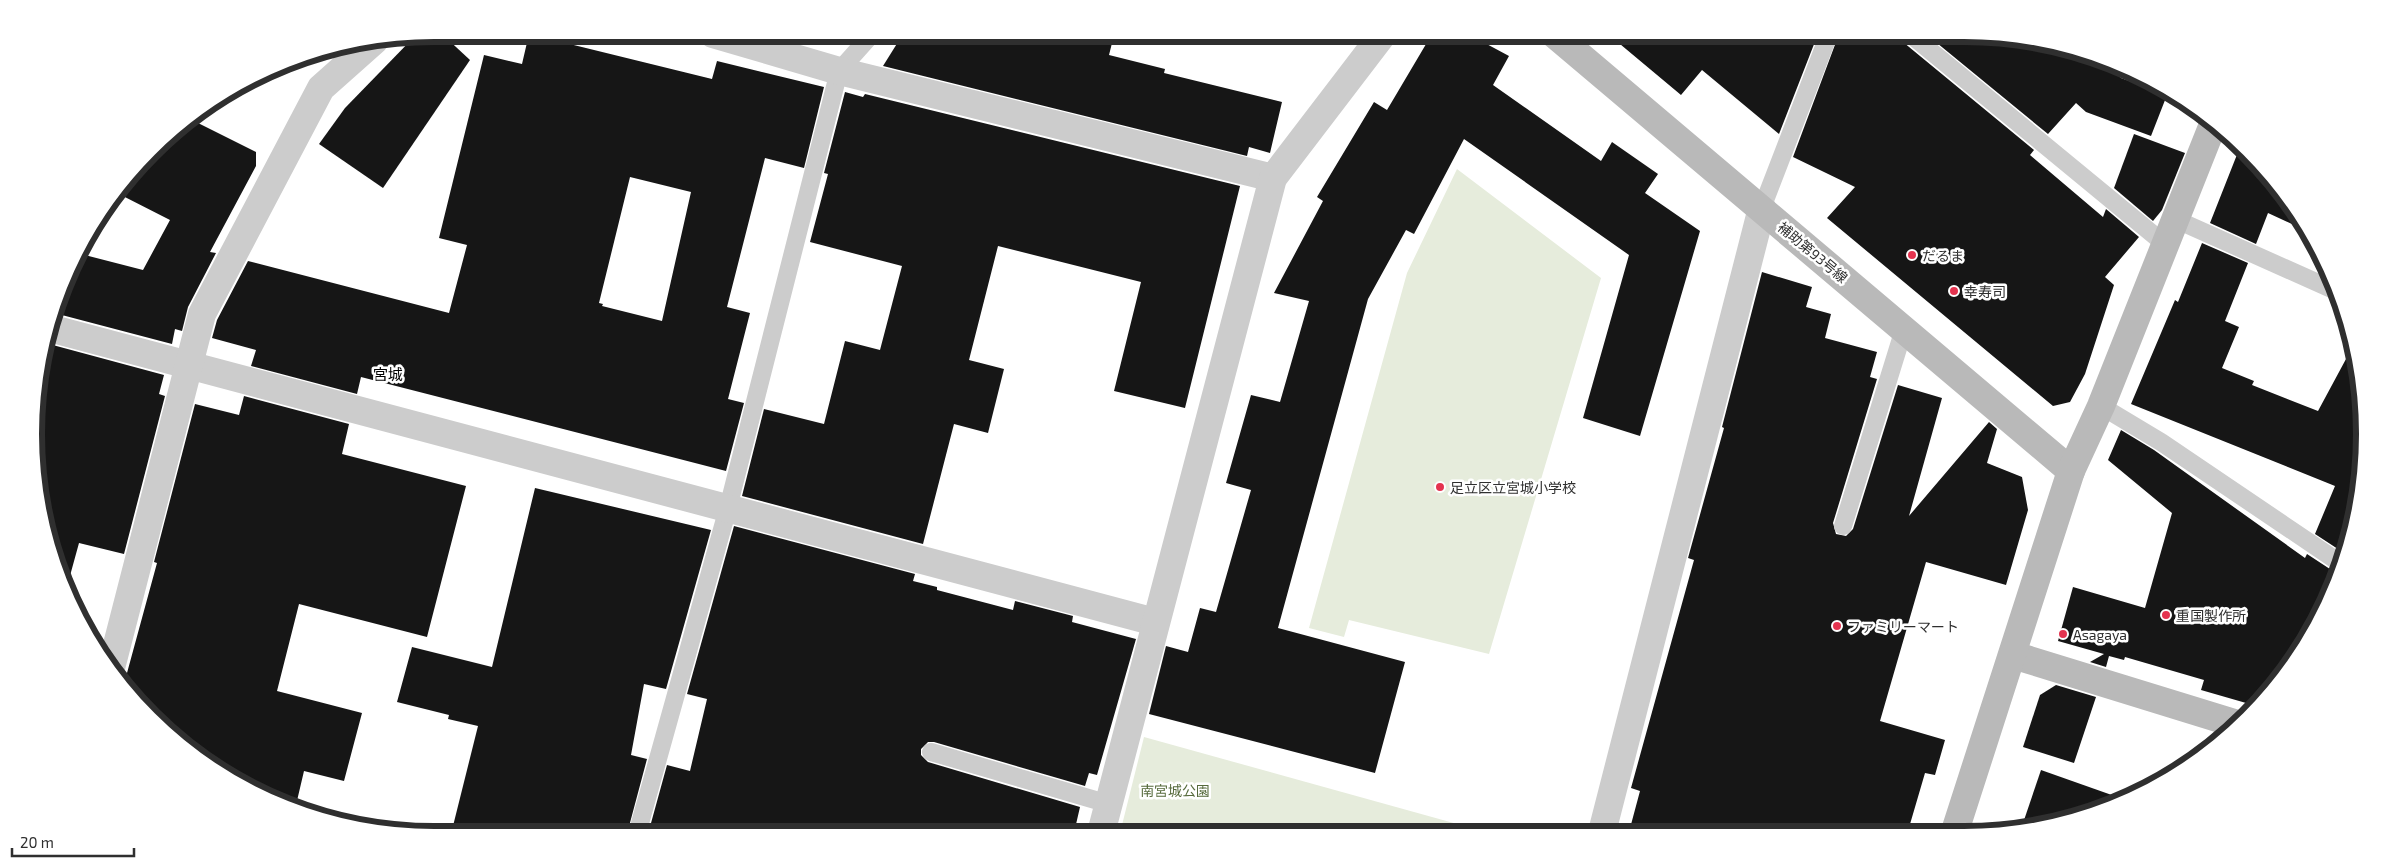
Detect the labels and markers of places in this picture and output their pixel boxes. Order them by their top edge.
place label: だるま [1922,247,1964,264]
marker: だるま [1906,249,1918,261]
place label: 幸寿司 [1964,283,2006,300]
marker: 幸寿司 [1948,285,1960,297]
place label: 足立区立宮城小学校 [1450,479,1576,496]
marker: 足立区立宮城小学校 [1434,481,1446,493]
place label: 重国製作所 [2176,607,2246,624]
marker: 重国製作所 [2160,609,2172,621]
place label: ファミリーマート [1847,618,1959,635]
marker: ファミリーマート [1831,620,1843,632]
place label: Asagaya [2073,626,2127,643]
marker: Asagaya [2057,628,2069,640]

